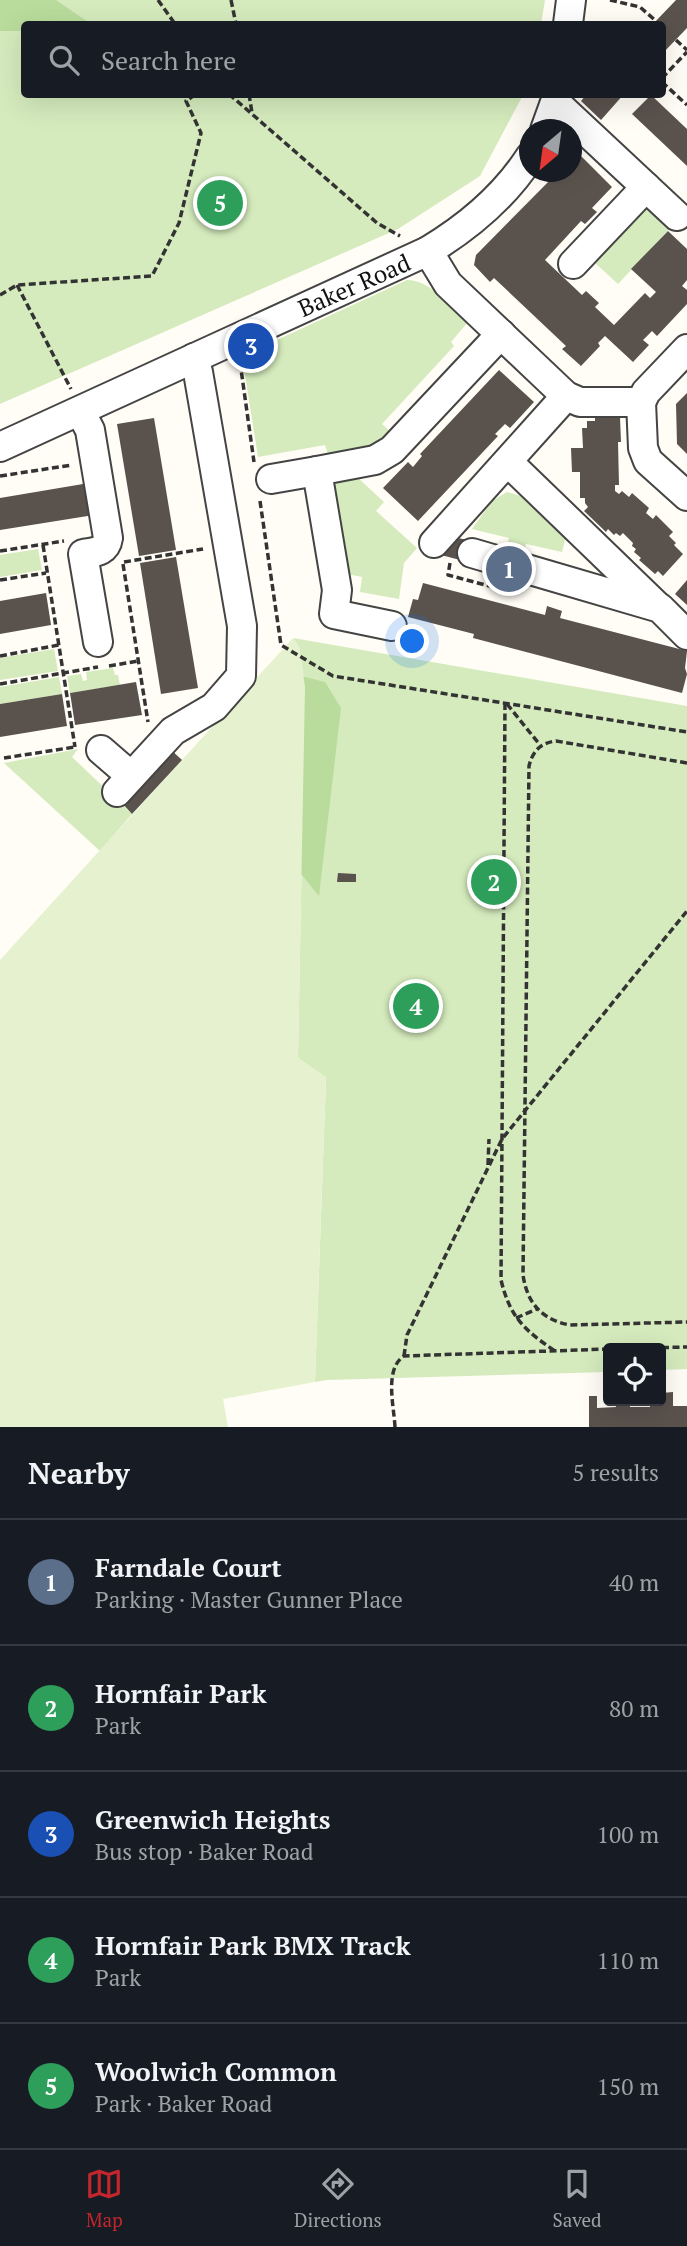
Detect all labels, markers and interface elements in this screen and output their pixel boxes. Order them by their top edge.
search box [21,21,666,98]
icon: search [45,41,83,79]
text: Search here [101,43,236,77]
north arrow [519,119,582,182]
pin: 5 [197,177,243,229]
street label: Baker Road [293,246,415,324]
pin: 3 [228,320,274,372]
pin: 1 [486,543,532,595]
your location [395,624,429,658]
pin: 2 [471,856,517,908]
pin: 4 [393,980,439,1032]
map controls [603,1343,666,1406]
button: locate [603,1343,666,1406]
text: Nearby [28,1453,130,1493]
text: 5 results [572,1457,659,1488]
text: Farndale Court [95,1550,282,1584]
text: 1 [45,1567,58,1598]
text: 40 m [609,1567,659,1598]
text: Parking · Master Gunner Place [95,1584,403,1615]
text: Hornfair Park [95,1676,267,1710]
text: 2 [45,1693,58,1724]
text: 80 m [609,1693,659,1724]
text: Park [95,1710,141,1741]
text: Greenwich Heights [95,1802,331,1836]
text: 3 [45,1819,58,1850]
text: 100 m [597,1819,659,1850]
text: Bus stop · Baker Road [95,1836,313,1867]
text: Hornfair Park BMX Track [95,1928,411,1962]
text: 4 [45,1945,58,1976]
text: 110 m [597,1945,659,1976]
text: Park [95,1962,141,1993]
text: Woolwich Common [95,2054,337,2088]
text: 5 [45,2071,58,2102]
text: 150 m [597,2071,659,2102]
text: Park · Baker Road [95,2088,272,2119]
tab: Map [85,2165,123,2232]
tab: Directions [294,2165,382,2232]
tab: Saved [552,2165,602,2232]

